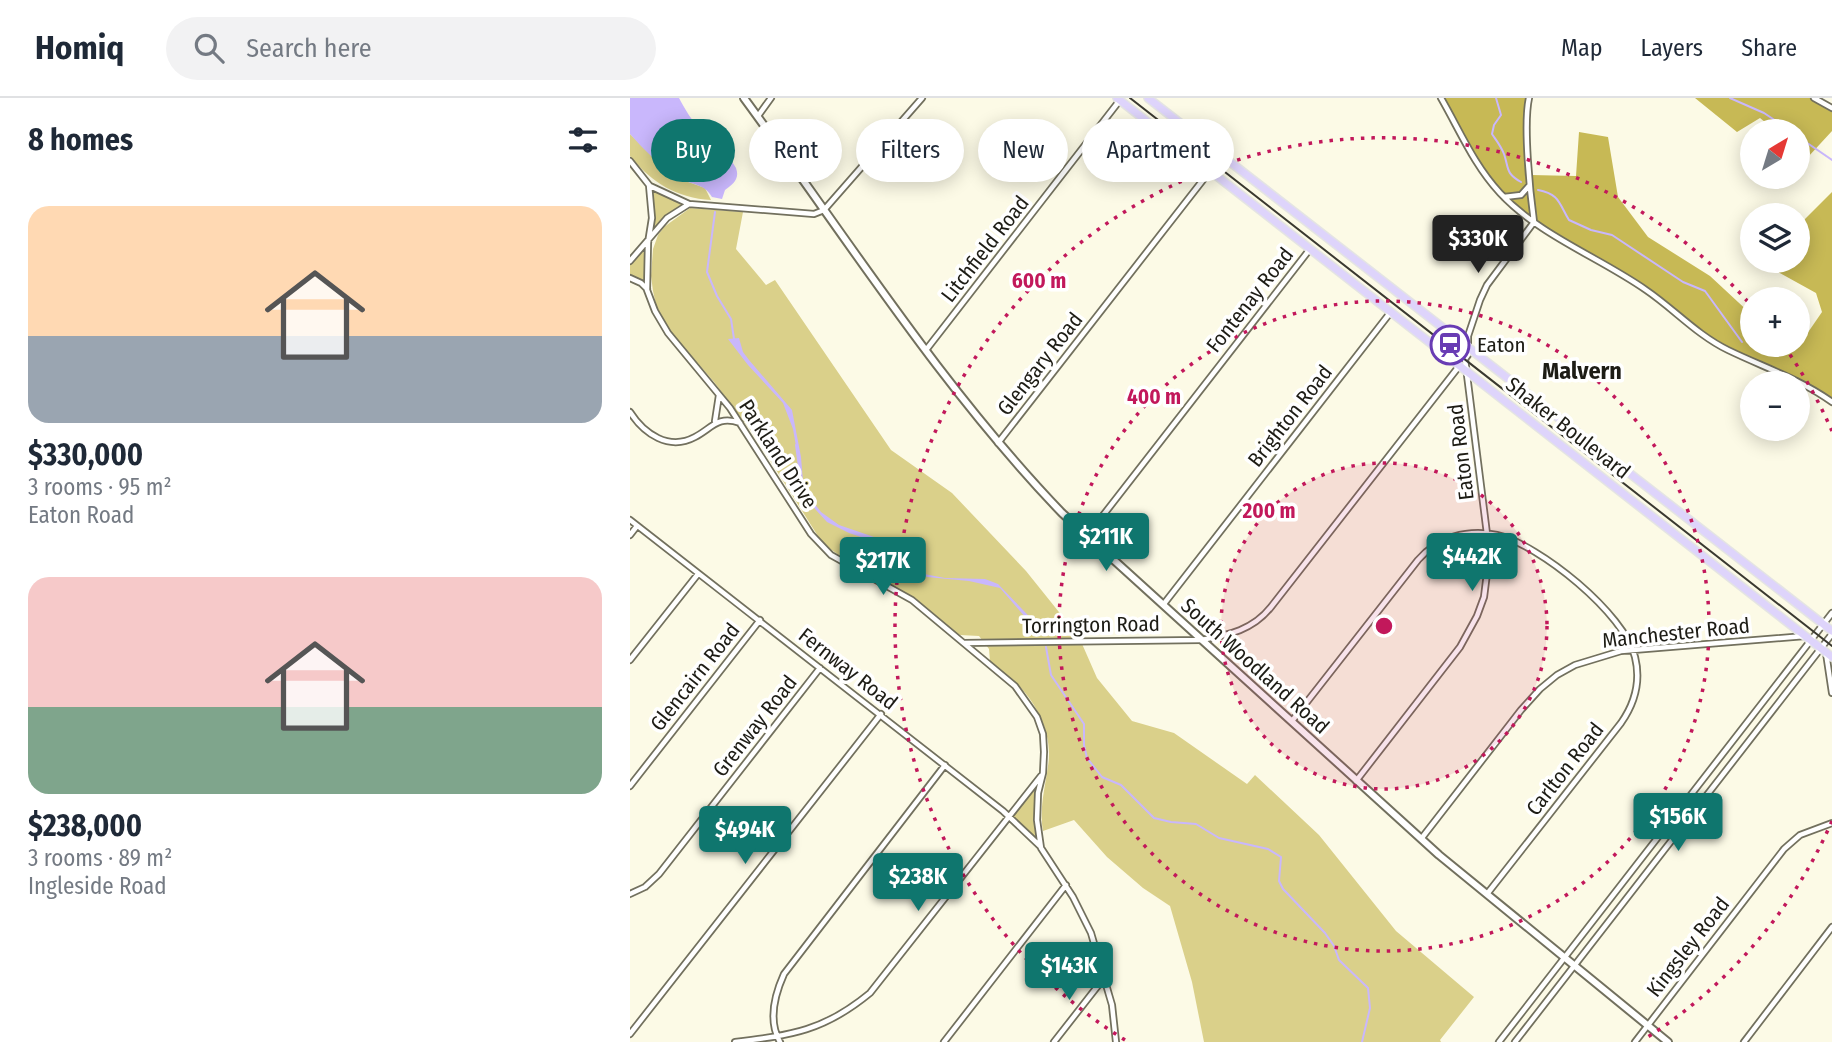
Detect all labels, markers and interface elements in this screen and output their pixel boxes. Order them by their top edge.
search box [166,17,656,80]
text: Homiq [35,28,124,68]
icon: search [190,29,228,67]
text: Search here [246,33,371,64]
text: Map [1561,34,1603,62]
text: Layers [1641,34,1703,62]
text: Share [1741,34,1797,62]
chip: Buy [651,119,735,182]
chip: Rent [749,119,842,182]
chip: Filters [856,119,964,182]
chip: New [978,119,1068,182]
chip: Apartment [1082,119,1234,182]
north arrow [1740,119,1810,189]
map controls [1740,119,1810,441]
icon: filters [564,121,602,159]
text: 8 homes [28,122,133,158]
street label: Litchfield Road [935,191,1035,307]
button: layers [1740,203,1810,273]
pin: $330K [1429,216,1527,275]
text: $330K [1448,224,1508,252]
street label: Fontenay Road [1201,242,1299,358]
icon: home [252,252,378,378]
text: 600 m [1012,268,1066,294]
button: + [1740,287,1810,357]
street label: Glengary Road [992,307,1088,421]
station icon: Eaton [1429,324,1471,366]
place label: Eaton [1477,332,1526,358]
district label: Malvern [1542,357,1622,385]
street label: Brighton Road [1242,360,1338,472]
street label: Shaker Boulevard [1501,371,1635,485]
button: − [1740,371,1810,441]
text: 400 m [1127,384,1181,410]
street label: Parkland Drive [733,395,823,513]
street label: Eaton Road [1442,402,1480,502]
text: $330,000 [28,437,143,473]
text: 3 rooms · 95 m² [28,473,172,501]
text: 200 m [1241,498,1296,524]
text: Eaton Road [28,501,134,529]
pin: $211K [1057,514,1155,573]
text: $211K [1079,522,1133,550]
pin: $442K [1423,533,1521,593]
pin: $217K [834,538,932,597]
text: $442K [1443,542,1501,570]
text: $217K [856,546,910,574]
street label: South Woodland Road [1175,593,1335,739]
street label: Torrington Road [1022,611,1160,639]
street label: Manchester Road [1601,612,1751,654]
centre of rings [1372,614,1396,638]
street label: Glencairn Road [645,618,745,736]
street label: Fernway Road [793,622,903,716]
icon: home [252,623,378,749]
street label: Grenway Road [707,670,803,782]
street label: Carlton Road [1521,717,1609,821]
pin: $156K [1629,794,1727,853]
text: $156K [1649,802,1707,830]
pin: $494K [696,806,794,866]
text: $238,000 [28,808,142,844]
text: $494K [715,815,775,843]
text: 3 rooms · 89 m² [28,844,172,872]
pin: $238K [869,854,967,913]
text: $238K [889,862,947,890]
text: Ingleside Road [28,872,167,900]
street label: Kingsley Road [1641,892,1735,1002]
pin: $143K [1020,942,1118,1002]
text: $143K [1041,951,1097,979]

